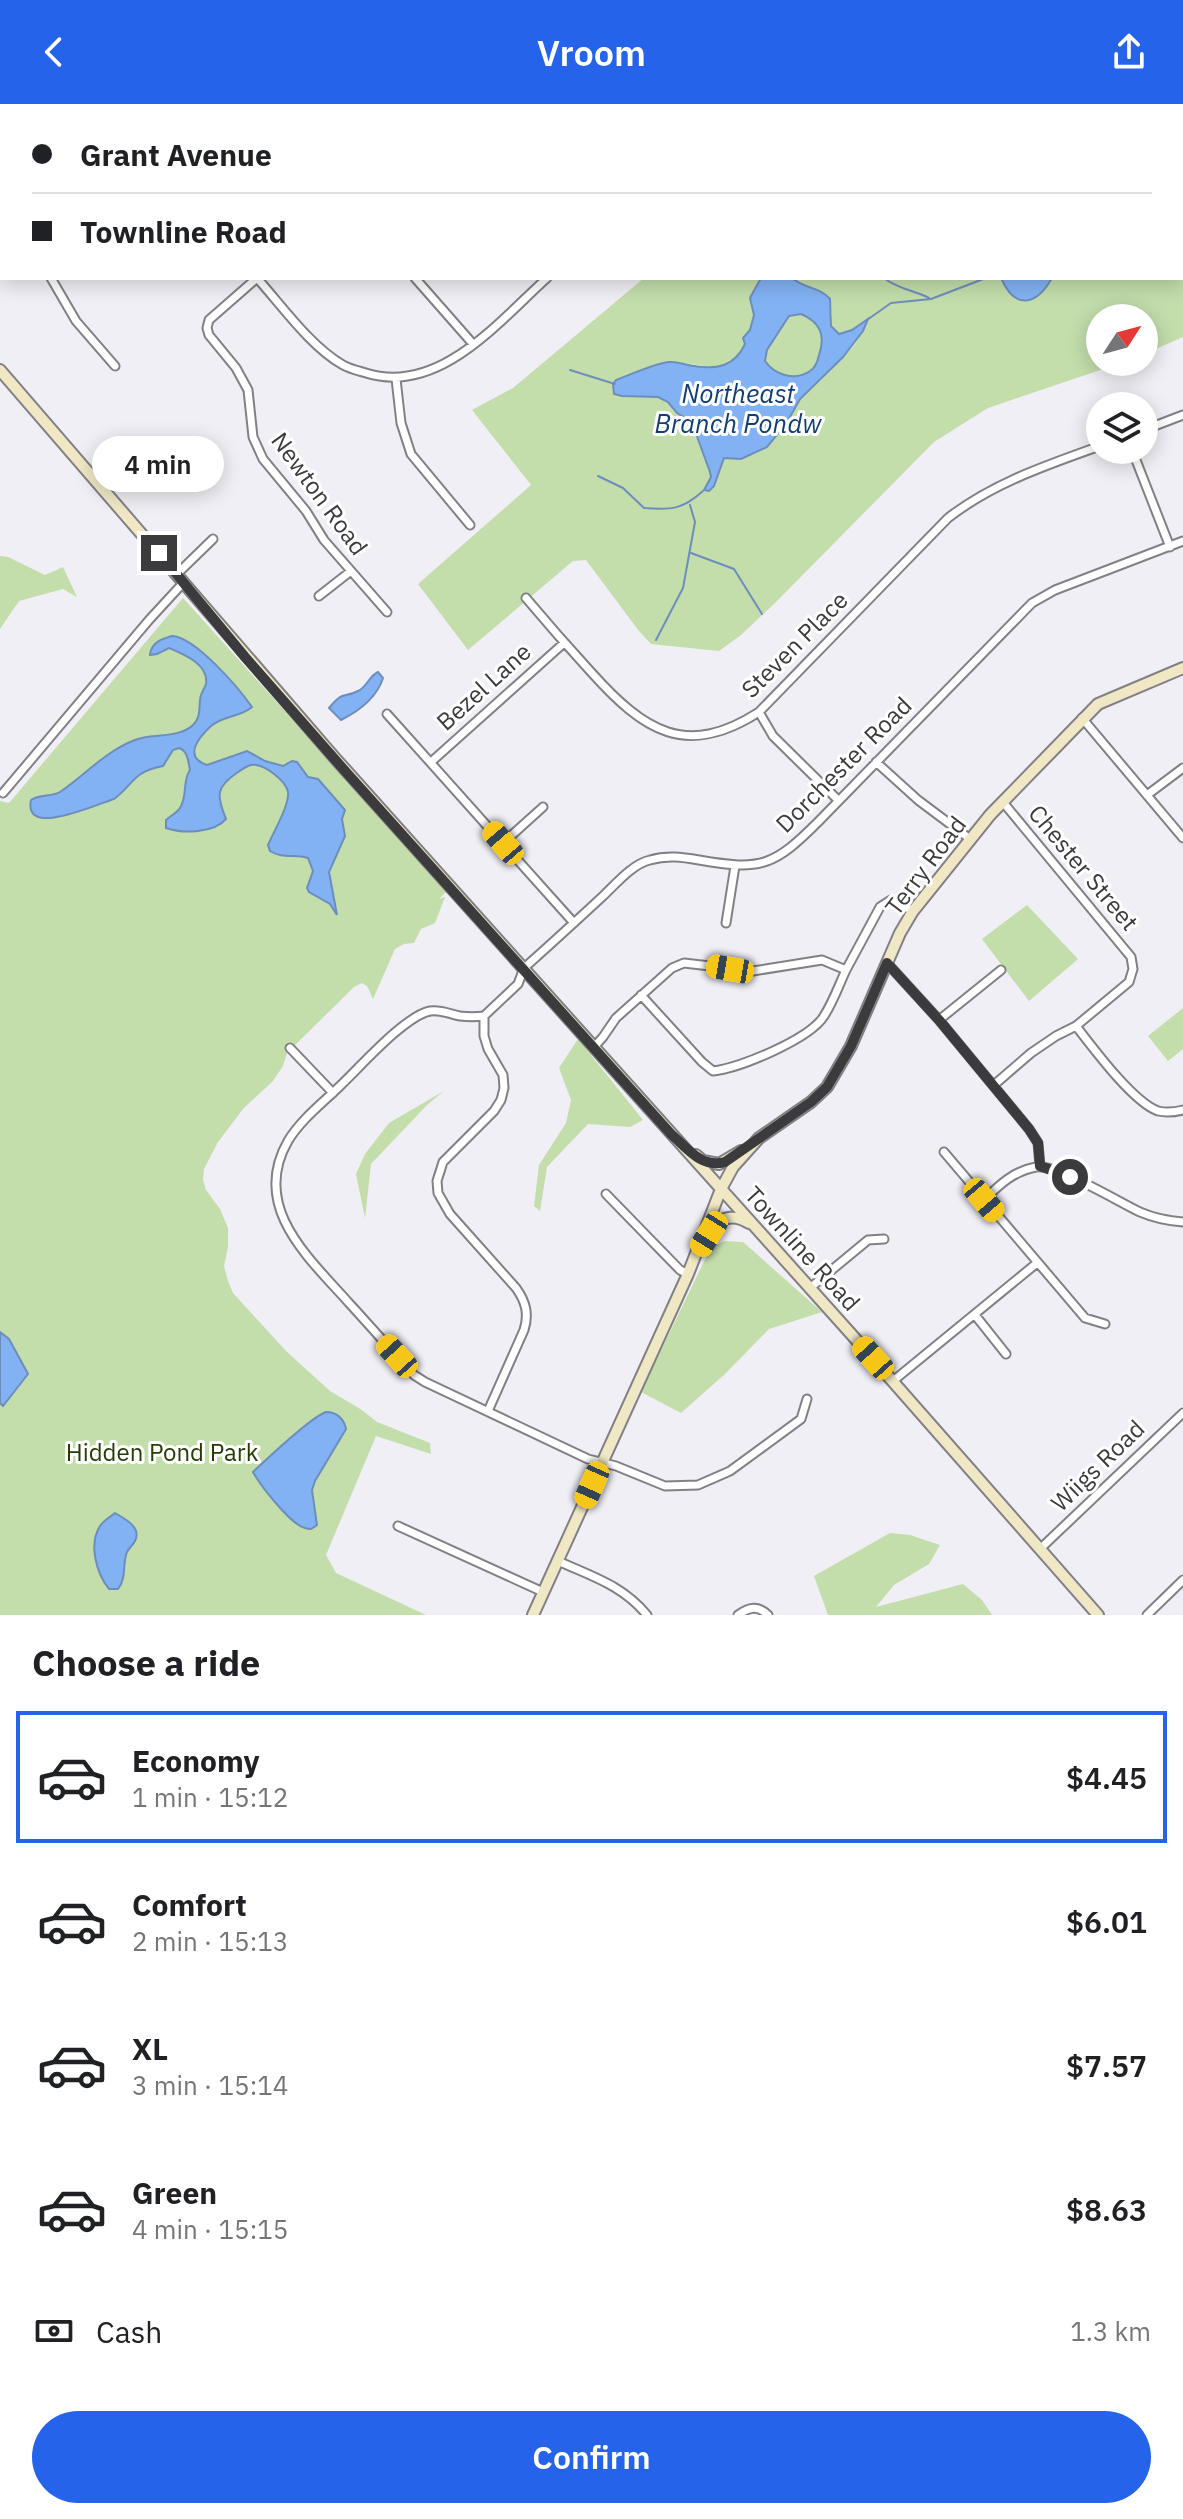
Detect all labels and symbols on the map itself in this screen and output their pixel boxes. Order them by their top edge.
north arrow [1086,304,1158,376]
water label: Northeast Branch Pondw [654,376,822,440]
street label: Newton Road [264,425,375,561]
callout: 4 min [93,437,225,493]
route end [141,535,177,571]
street label: Steven Place [734,584,855,705]
street label: Bezel Lane [429,635,537,737]
street label: Dorchester Road [768,689,918,839]
street label: Chester Street [1022,798,1146,937]
street label: Terry Road [878,809,973,921]
car [478,817,528,869]
car [704,953,756,985]
route start [1052,1159,1088,1195]
car [959,1174,1009,1226]
street label: Townline Road [738,1179,867,1318]
car [686,1207,732,1261]
car [372,1330,422,1382]
car [848,1332,898,1384]
street label: Wiigs Road [1044,1413,1151,1518]
park label: Hidden Pond Park [66,1436,259,1468]
car [571,1458,613,1512]

